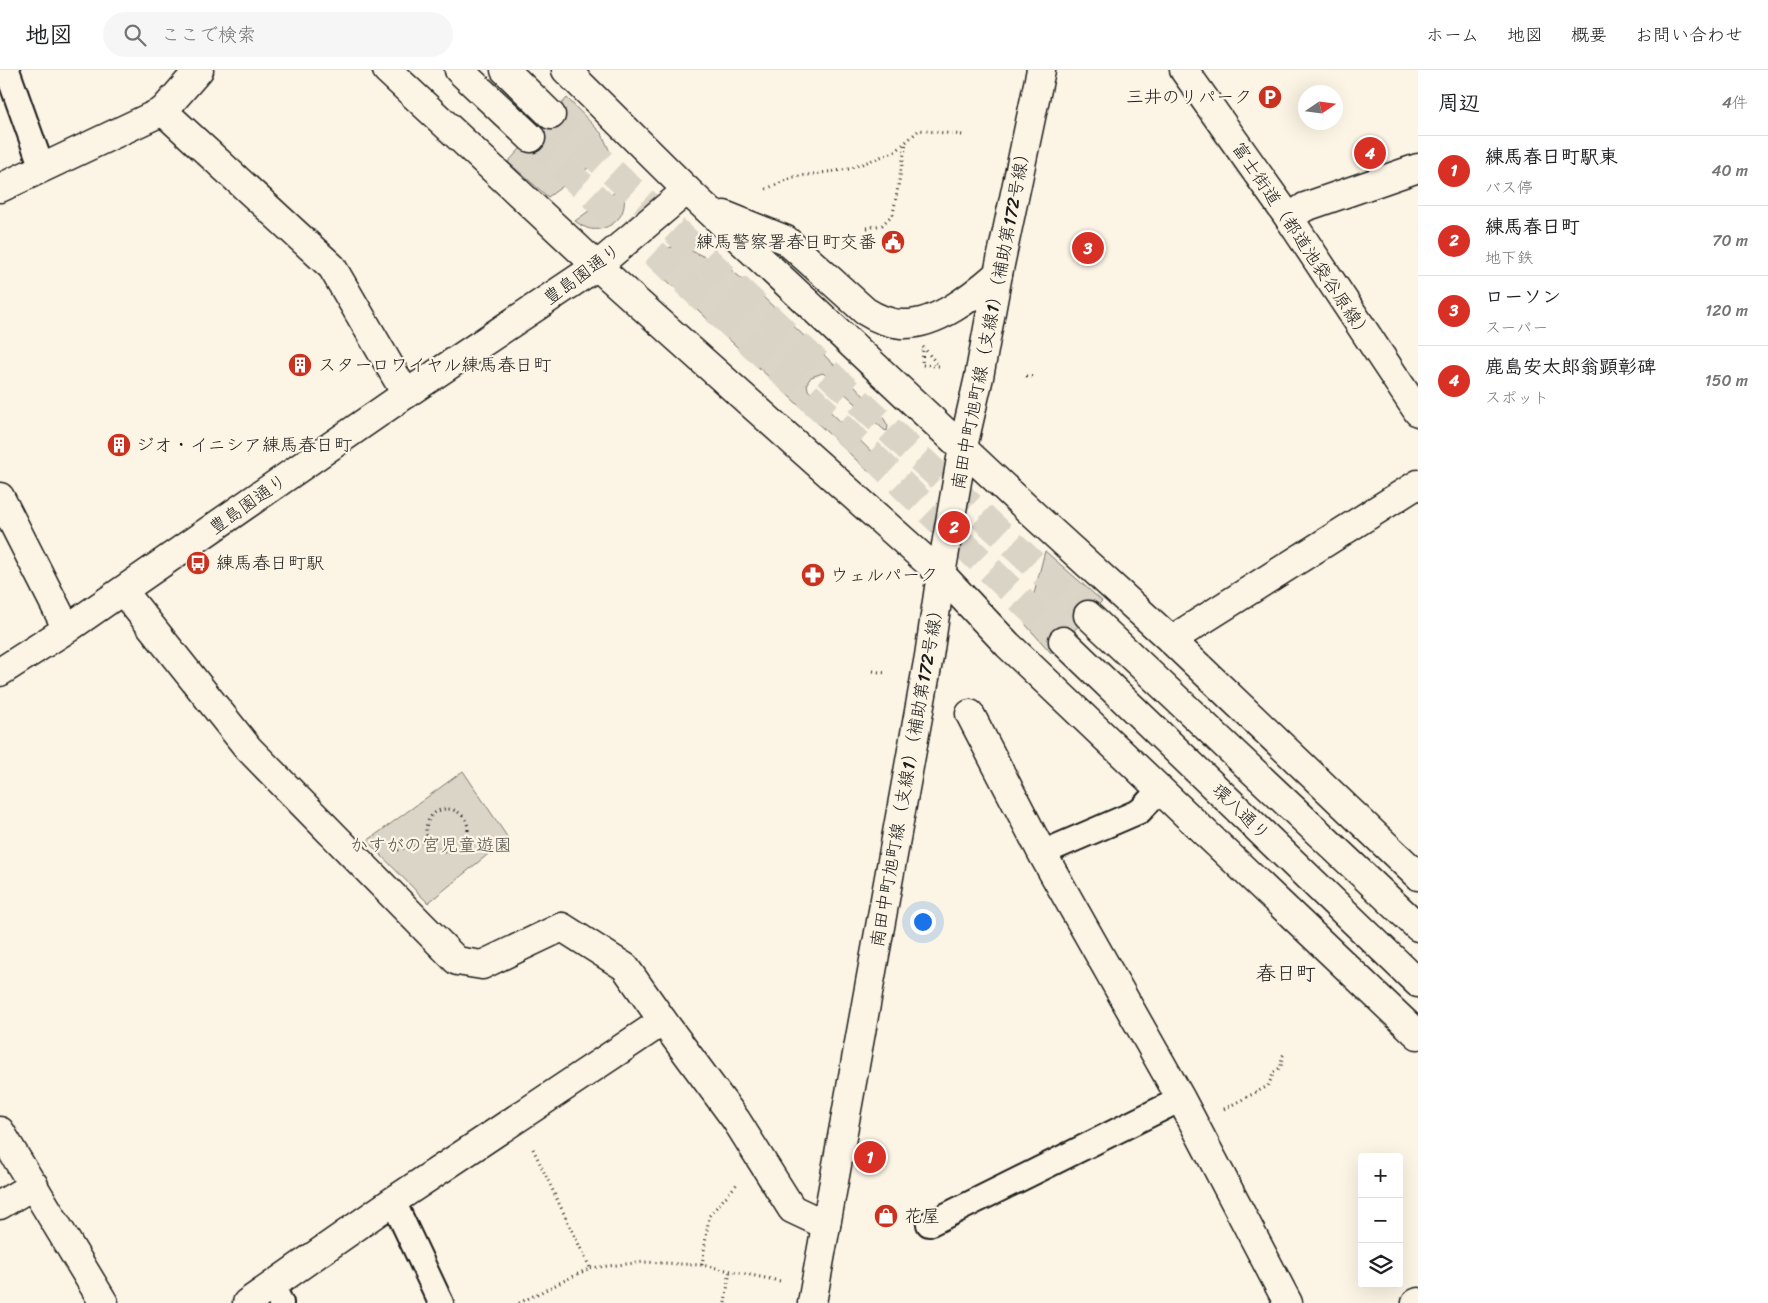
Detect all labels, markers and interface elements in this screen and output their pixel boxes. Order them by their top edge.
search box [103,12,453,57]
text: 地図 [25,14,73,56]
text: ここで検索 [161,18,256,51]
text: ホーム [1426,19,1479,51]
text: 地図 [1507,19,1543,51]
text: 概要 [1571,19,1607,51]
text: お問い合わせ [1635,19,1743,51]
icon: search [121,21,149,49]
place label: 三井のリパーク [1126,81,1252,113]
parking icon: 三井のリパーク [1257,84,1283,110]
text: 周辺 [1438,84,1480,122]
north arrow [1298,85,1343,130]
text: 4件 [1722,88,1748,117]
pin: 4 [1354,134,1386,172]
street label: 富士街道（都道池袋谷原線） [1223,135,1381,347]
text: 練馬春日町駅東 [1485,140,1618,173]
street label: 南田中町旭町線（支線1）（補助第172号線） [942,142,1040,492]
text: 1 [1451,156,1457,185]
text: 40 m [1711,156,1748,185]
text: バス停 [1485,173,1533,202]
text: 練馬春日町 [1485,210,1580,243]
place label: 練馬警察署春日町交番 [696,226,876,258]
text: 2 [1449,226,1459,255]
text: 70 m [1712,226,1748,255]
public building icon: 練馬警察署春日町交番 [880,229,906,255]
pin: 3 [1072,229,1104,267]
street label: 豊島園通り [536,235,628,313]
text: 地下鉄 [1485,243,1533,272]
text: ローソン [1485,280,1561,313]
text: 3 [1450,296,1458,325]
text: 120 m [1705,296,1748,325]
text: スーパー [1485,313,1548,342]
place label: スターロワイヤル練馬春日町 [318,349,551,381]
text: 鹿島安太郎翁顕彰碑 [1485,350,1656,383]
building icon: スターロワイヤル練馬春日町 [287,352,313,378]
text: 4 [1449,366,1459,395]
text: 150 m [1705,366,1748,395]
text: スポット [1485,383,1549,412]
place label: ジオ・イニシア練馬春日町 [136,429,352,461]
building icon: ジオ・イニシア練馬春日町 [106,432,132,458]
street label: 豊島園通り [202,465,294,543]
pin: 2 [938,508,970,546]
place label: 練馬春日町駅 [216,547,324,579]
bus stop icon: 練馬春日町駅 [185,550,211,576]
place label: ウェルパーク [830,559,938,591]
pharmacy icon: ウェルパーク [800,562,826,588]
street label: 南田中町旭町線（支線1）（補助第172号線） [861,598,953,950]
street label: 環八通り [1204,775,1278,849]
park label: かすがの宮児童遊園 [350,829,512,861]
your location [910,909,936,935]
district label: 春日町 [1256,956,1316,991]
pin: 1 [854,1138,886,1176]
map controls [1358,1153,1403,1288]
button: + [1358,1153,1403,1198]
button: − [1358,1198,1403,1243]
place label: 花屋 [904,1200,940,1232]
shop icon: 花屋 [873,1203,899,1229]
button: layers [1358,1243,1403,1288]

